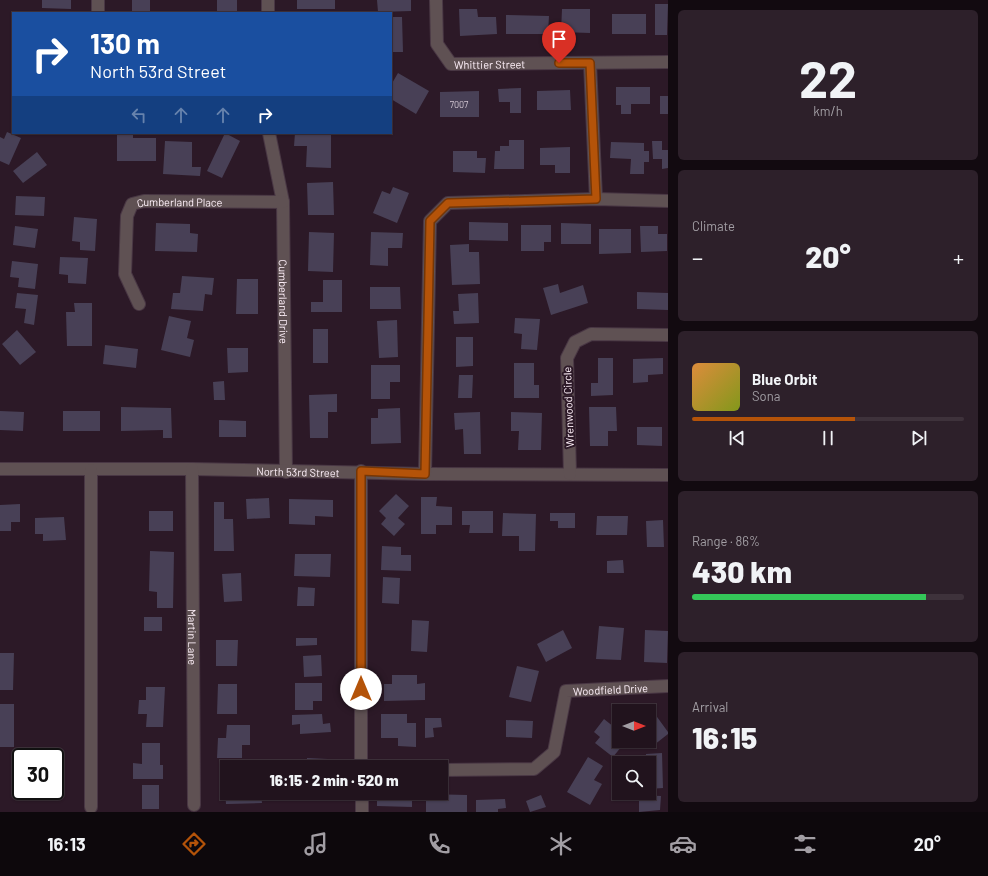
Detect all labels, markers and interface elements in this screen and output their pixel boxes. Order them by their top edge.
pin [542,22,576,63]
text: 130 m [90,26,160,60]
icon: right [24,28,76,80]
icon: arrive [548,28,570,50]
text: 22 [799,46,857,108]
street label: Whittier Street [454,57,525,70]
text: North 53rd Street [90,60,226,82]
house number: 7007 [450,99,469,110]
text: km/h [813,103,843,119]
icon: left [128,104,150,126]
icon: ahead [170,104,192,126]
icon: ahead [212,104,234,126]
icon: right [254,104,276,126]
street label: Cumberland Place [135,194,223,209]
text: Climate [692,218,735,234]
text: 20° [805,238,851,274]
text: − [692,244,703,270]
text: + [953,244,964,270]
street label: Cumberland Drive [277,259,291,344]
street label: Wrenwood Circle [560,366,576,448]
text: Blue Orbit [752,370,817,388]
text: Sona [752,388,780,404]
icon: previous [726,427,748,449]
icon: pause [817,427,839,449]
icon: next [908,427,930,449]
street label: North 53rd Street [256,464,340,479]
text: Range · 86% [692,533,760,549]
text: 430 km [692,553,792,589]
street label: Martin Lane [186,609,200,665]
position arrow [340,668,382,710]
street label: Woodfield Drive [573,680,648,697]
text: Arrival [692,699,728,715]
north arrow [612,704,656,748]
map controls [612,704,656,800]
text: 16:15 [692,719,757,755]
speed limit sign: 30 [12,748,64,800]
button: search [612,756,656,800]
text: 16:15 · 2 min · 520 m [269,771,399,789]
icon: directions [180,830,208,858]
icon: music [302,830,330,858]
icon: phone [425,830,453,858]
icon: climate [547,830,575,858]
icon: car [669,830,697,858]
icon: filters [791,830,819,858]
text: 16:13 [47,833,86,855]
text: 20° [914,833,941,855]

